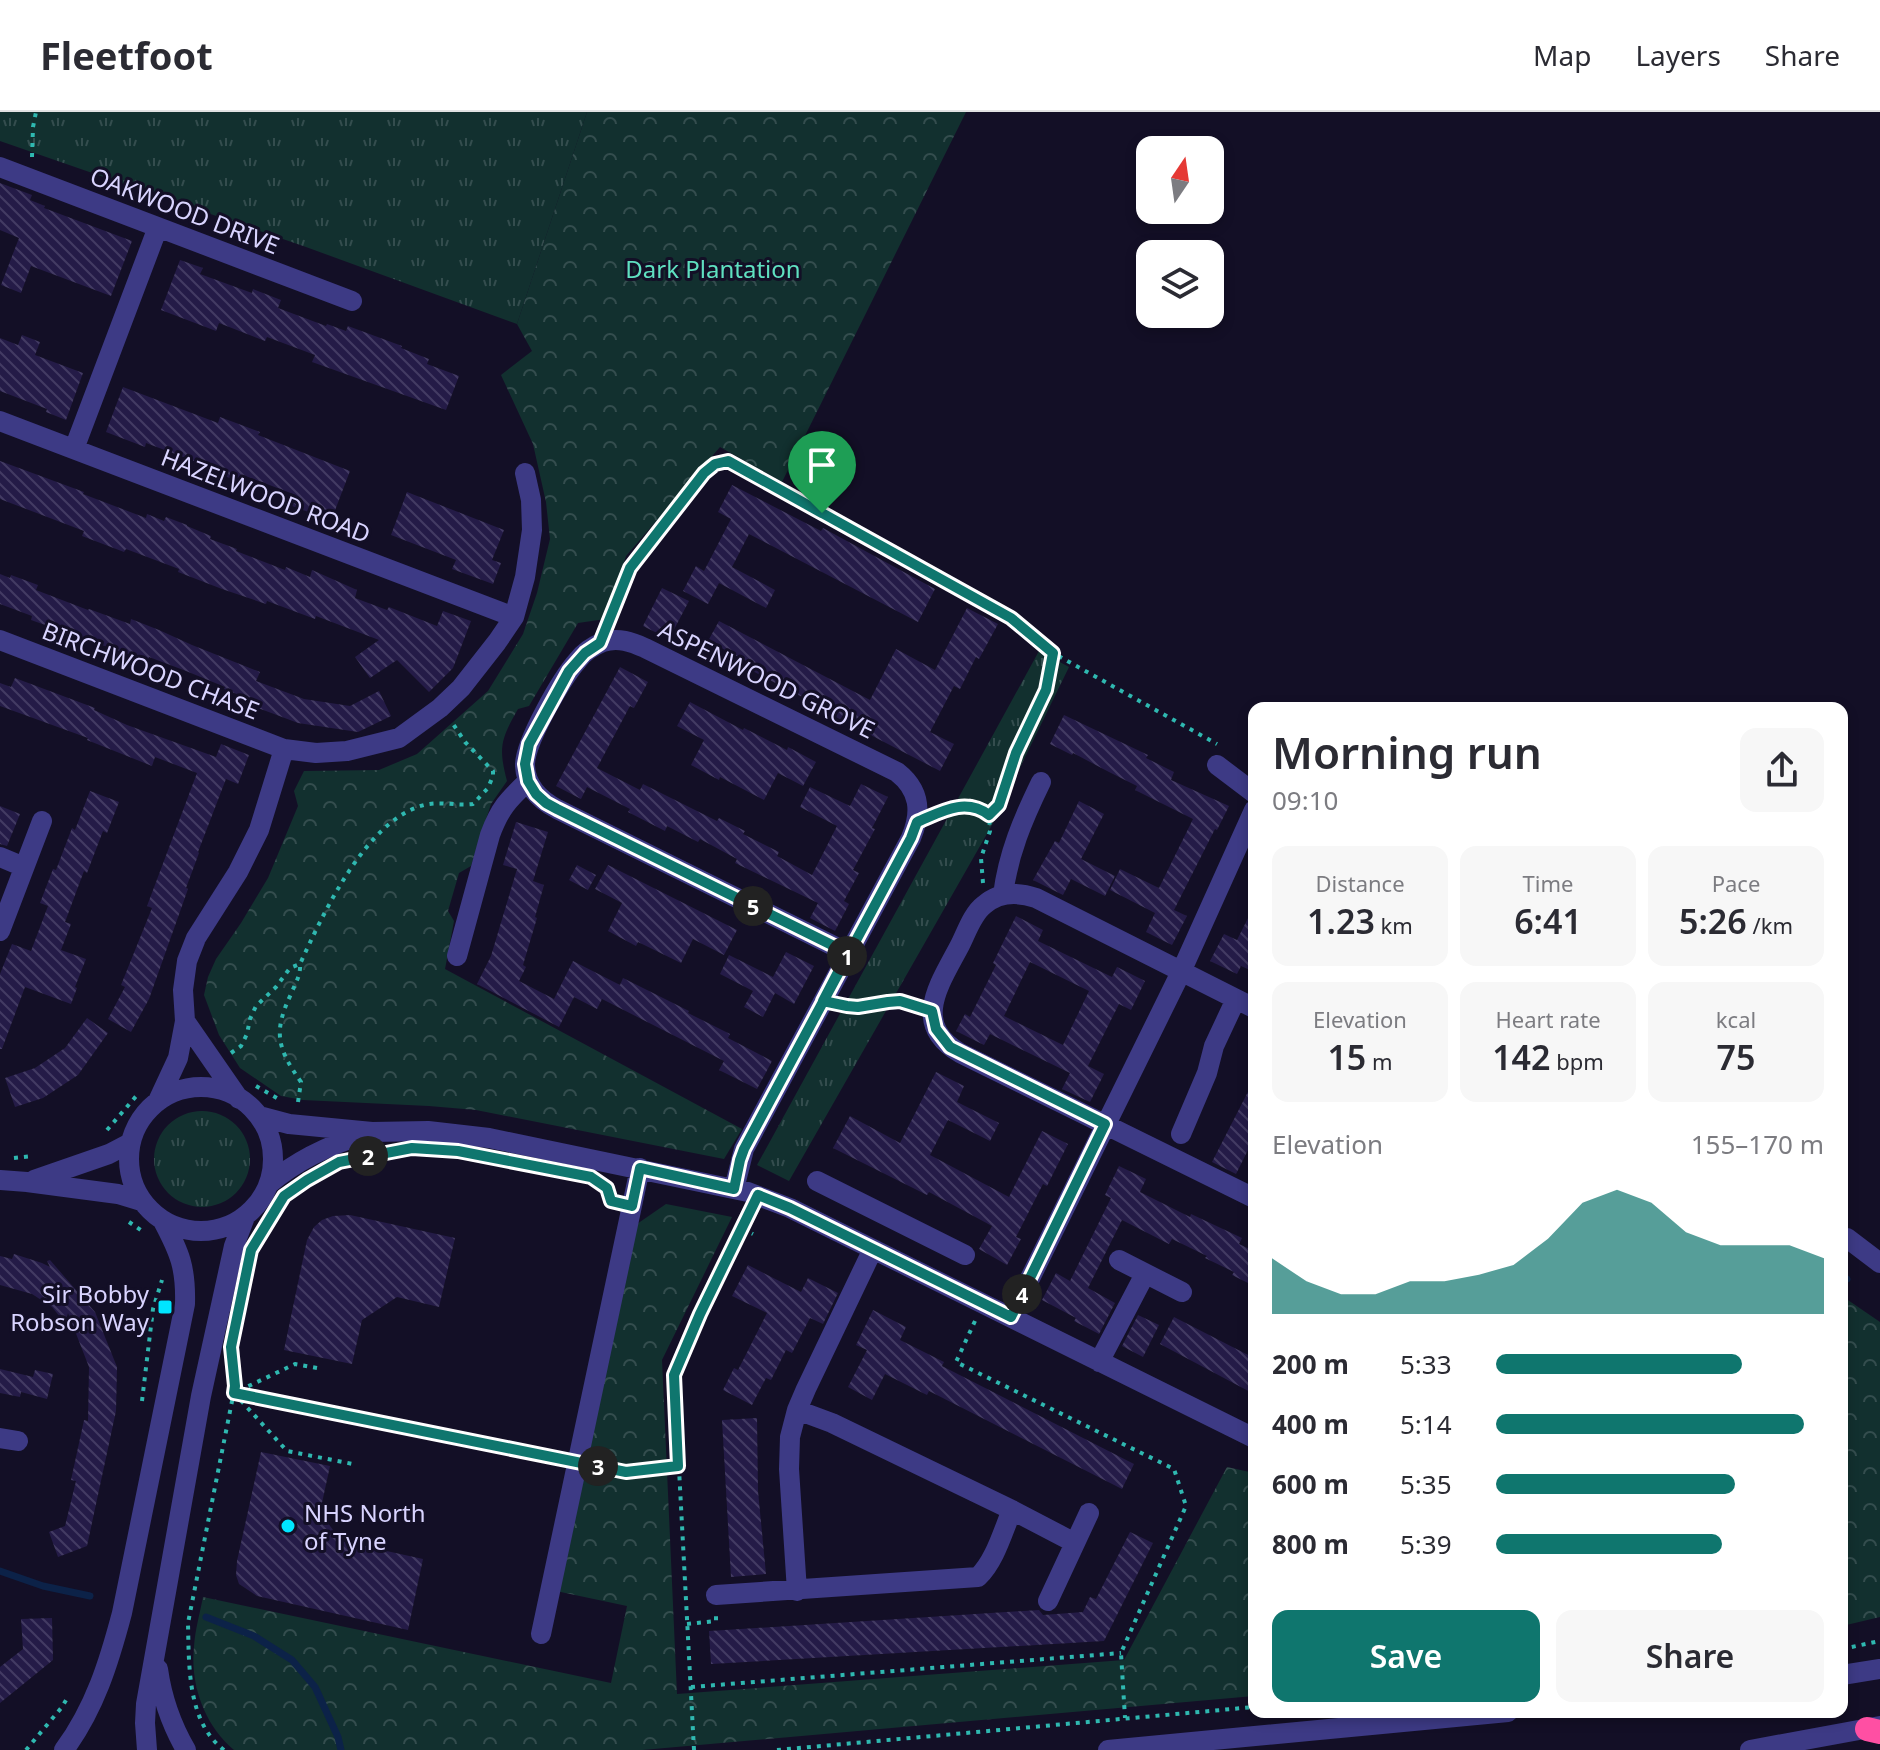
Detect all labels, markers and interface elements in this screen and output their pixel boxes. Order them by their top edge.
text: Fleetfoot [40,29,213,81]
text: Map [1533,36,1591,74]
text: Layers [1635,36,1721,74]
text: Share [1765,36,1840,74]
north arrow [1136,136,1224,224]
map controls [1136,136,1224,328]
street label: OAKWOOD DRIVE [86,159,284,261]
button: layers [1136,240,1224,328]
park label: Dark Plantation [625,252,801,285]
pin [788,431,856,513]
street label: HAZELWOOD ROAD [157,440,375,550]
icon: arrive [800,443,844,487]
street label: ASPENWOOD GROVE [653,612,881,746]
street label: BIRCHWOOD CHASE [38,613,264,727]
text: Morning run [1272,722,1542,782]
button: share [1740,728,1824,812]
text: 09:10 [1272,782,1338,818]
text: Distance [1315,868,1405,898]
text: Time [1523,868,1573,898]
text: Pace [1712,868,1760,898]
pin: 5 [733,886,773,926]
text: 5 [747,891,759,921]
text: 1.23 [1307,898,1375,944]
text: 6:41 [1514,898,1582,944]
text: 5:26 [1679,898,1747,944]
text: km [1375,910,1413,940]
text: /km [1747,910,1793,940]
pin: 1 [827,936,867,976]
text: 1 [841,941,853,971]
text: Elevation [1313,1004,1407,1034]
text: Heart rate [1495,1004,1601,1034]
text: kcal [1716,1004,1756,1034]
text: 15 [1327,1034,1366,1080]
text: 142 [1492,1034,1551,1080]
text: 75 [1717,1034,1755,1080]
text: m [1366,1046,1393,1076]
text: bpm [1551,1046,1604,1076]
text: Elevation [1272,1126,1383,1162]
text: 155–170 m [1691,1126,1824,1162]
pin: 2 [348,1136,388,1176]
text: 2 [362,1141,374,1171]
pin: 4 [1002,1274,1042,1314]
place label: Sir Bobby Robson Way [10,1277,150,1338]
text: 4 [1016,1279,1028,1309]
marker: Sir Bobby Robson Way [156,1298,174,1316]
text: 200 m [1272,1346,1349,1382]
text: 5:33 [1400,1346,1452,1382]
text: 400 m [1272,1406,1349,1442]
text: 5:14 [1400,1406,1452,1442]
pin: 3 [578,1446,618,1486]
text: 3 [592,1451,604,1481]
text: 600 m [1272,1466,1349,1502]
text: 5:35 [1400,1466,1452,1502]
place label: NHS North of Tyne [304,1496,426,1557]
marker: NHS North of Tyne [279,1517,297,1535]
text: 800 m [1272,1526,1349,1562]
text: 5:39 [1400,1526,1452,1562]
button: Save [1272,1610,1540,1702]
button: Share [1556,1610,1824,1702]

